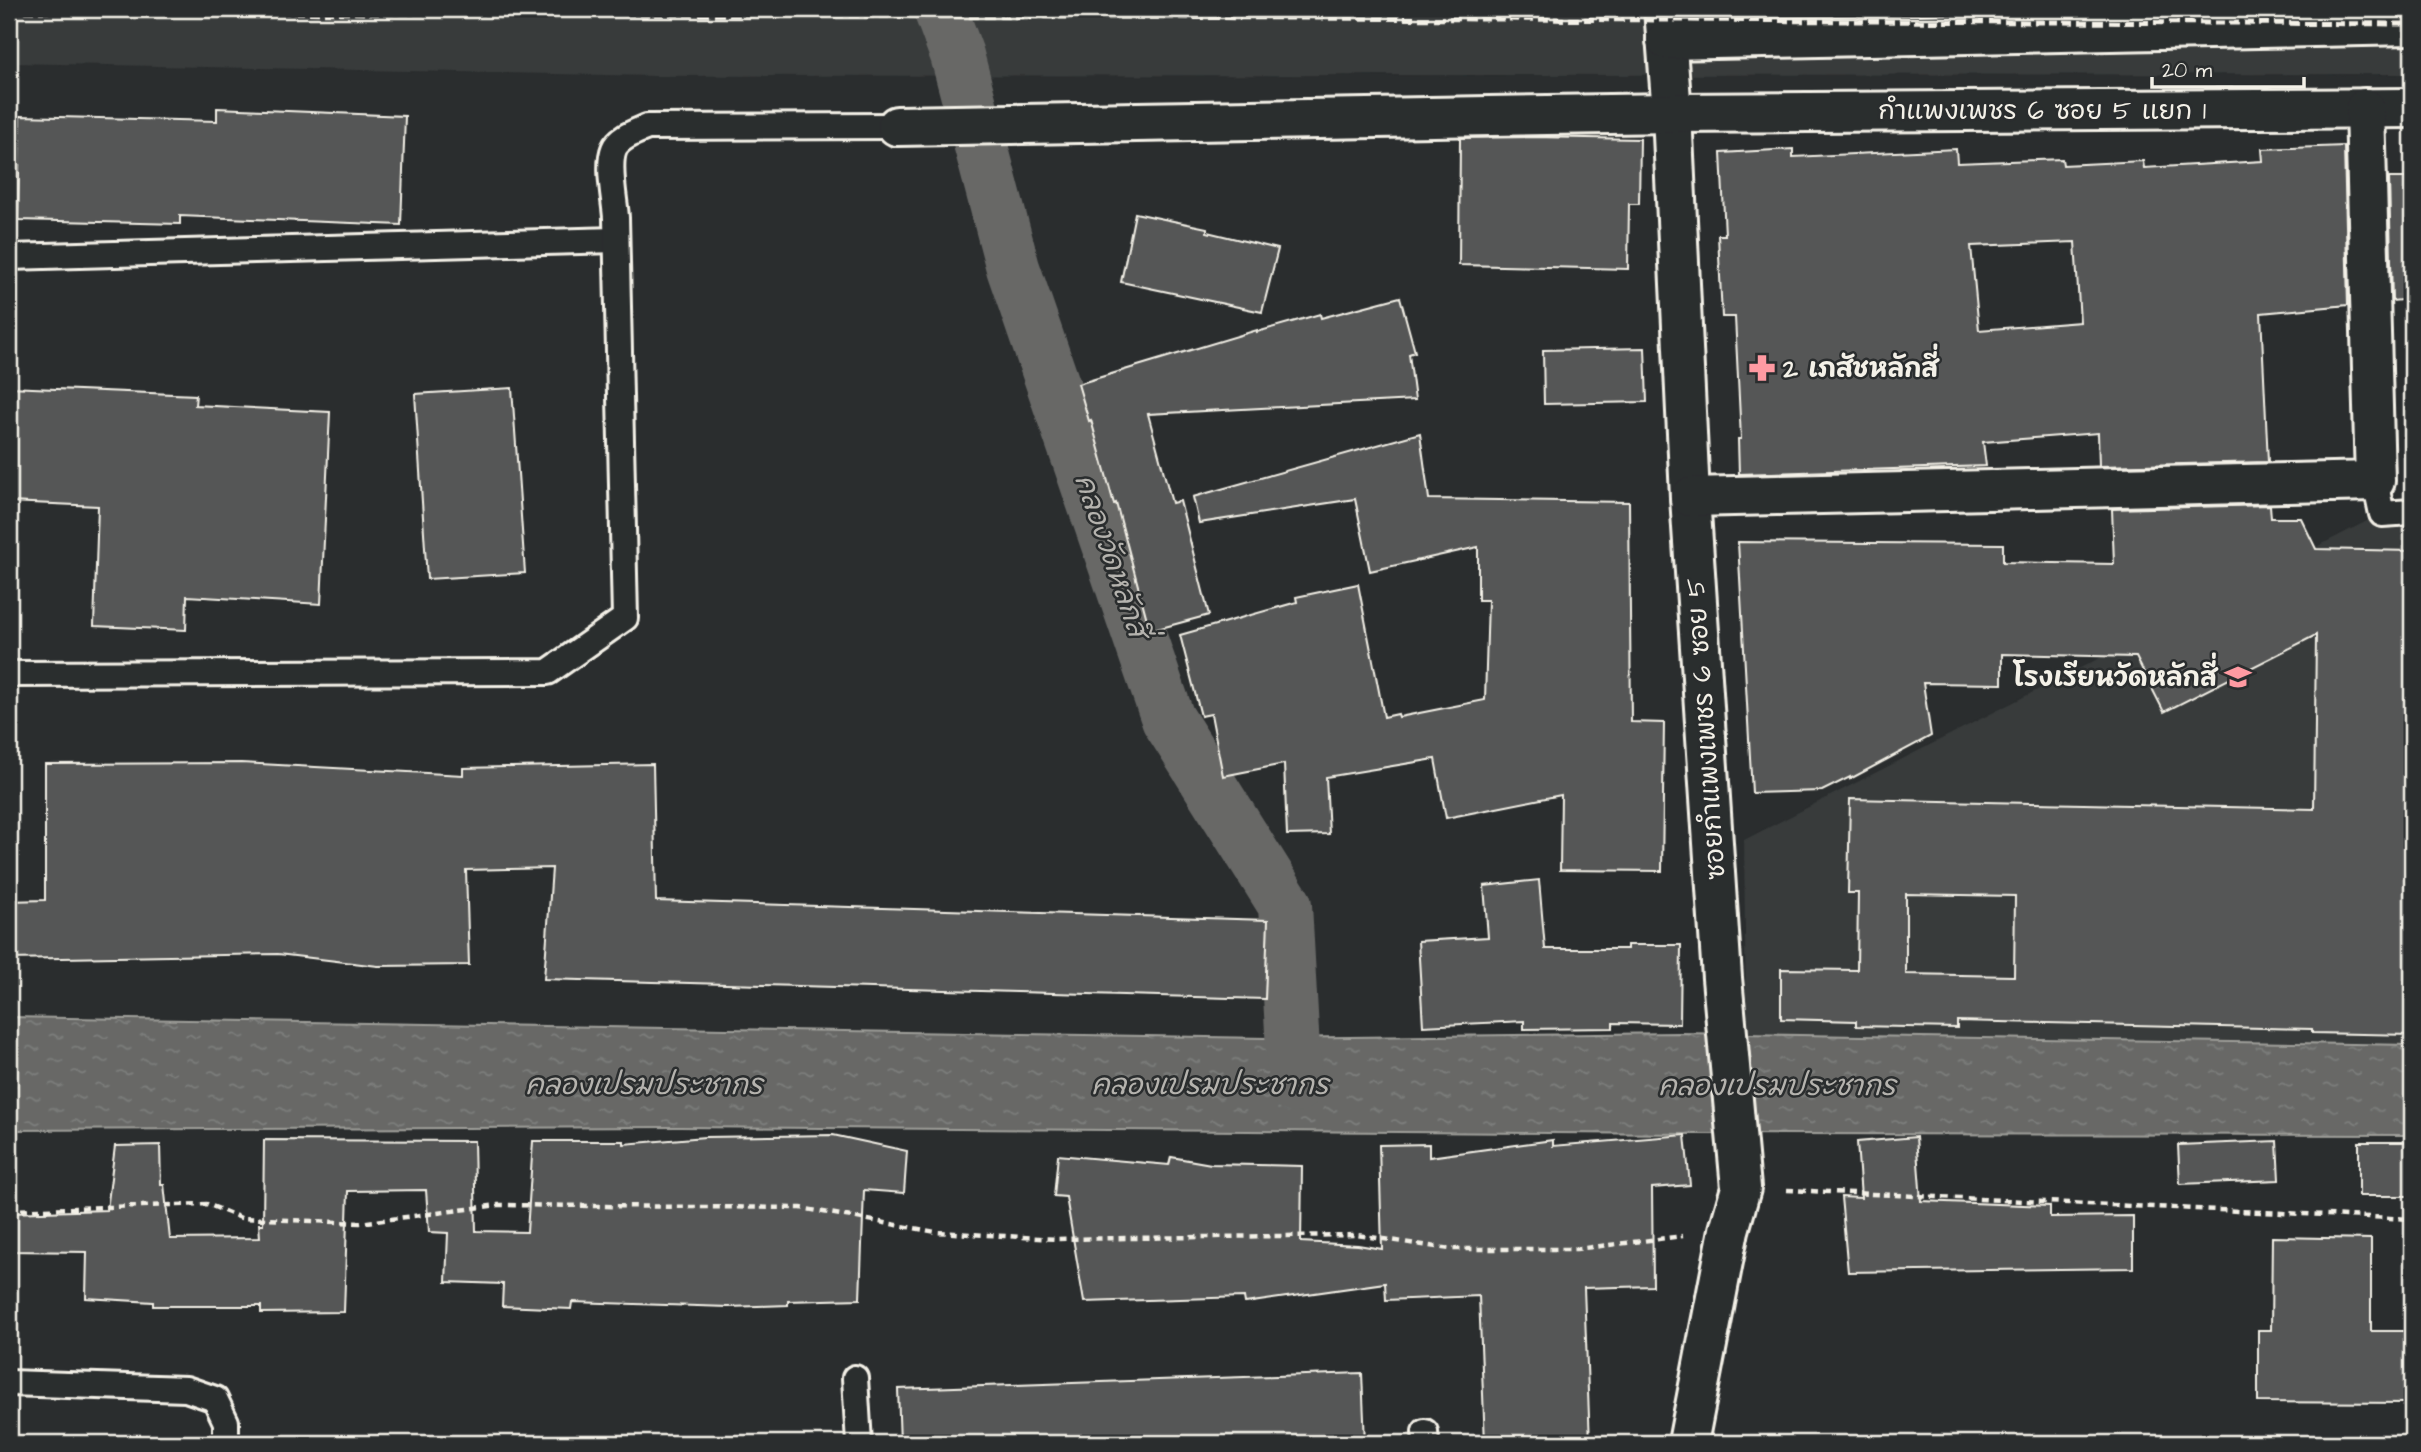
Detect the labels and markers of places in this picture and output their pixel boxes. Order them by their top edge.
place label: 2 เภสัชหลักสี่ [1782,343,1940,387]
pharmacy icon: 2 เภสัชหลักสี่ [1747,353,1777,383]
place label: โรงเรียนวัดหลักสี่ [2012,652,2219,696]
school or university icon: โรงเรียนวัดหลักสี่ [2223,662,2253,692]

